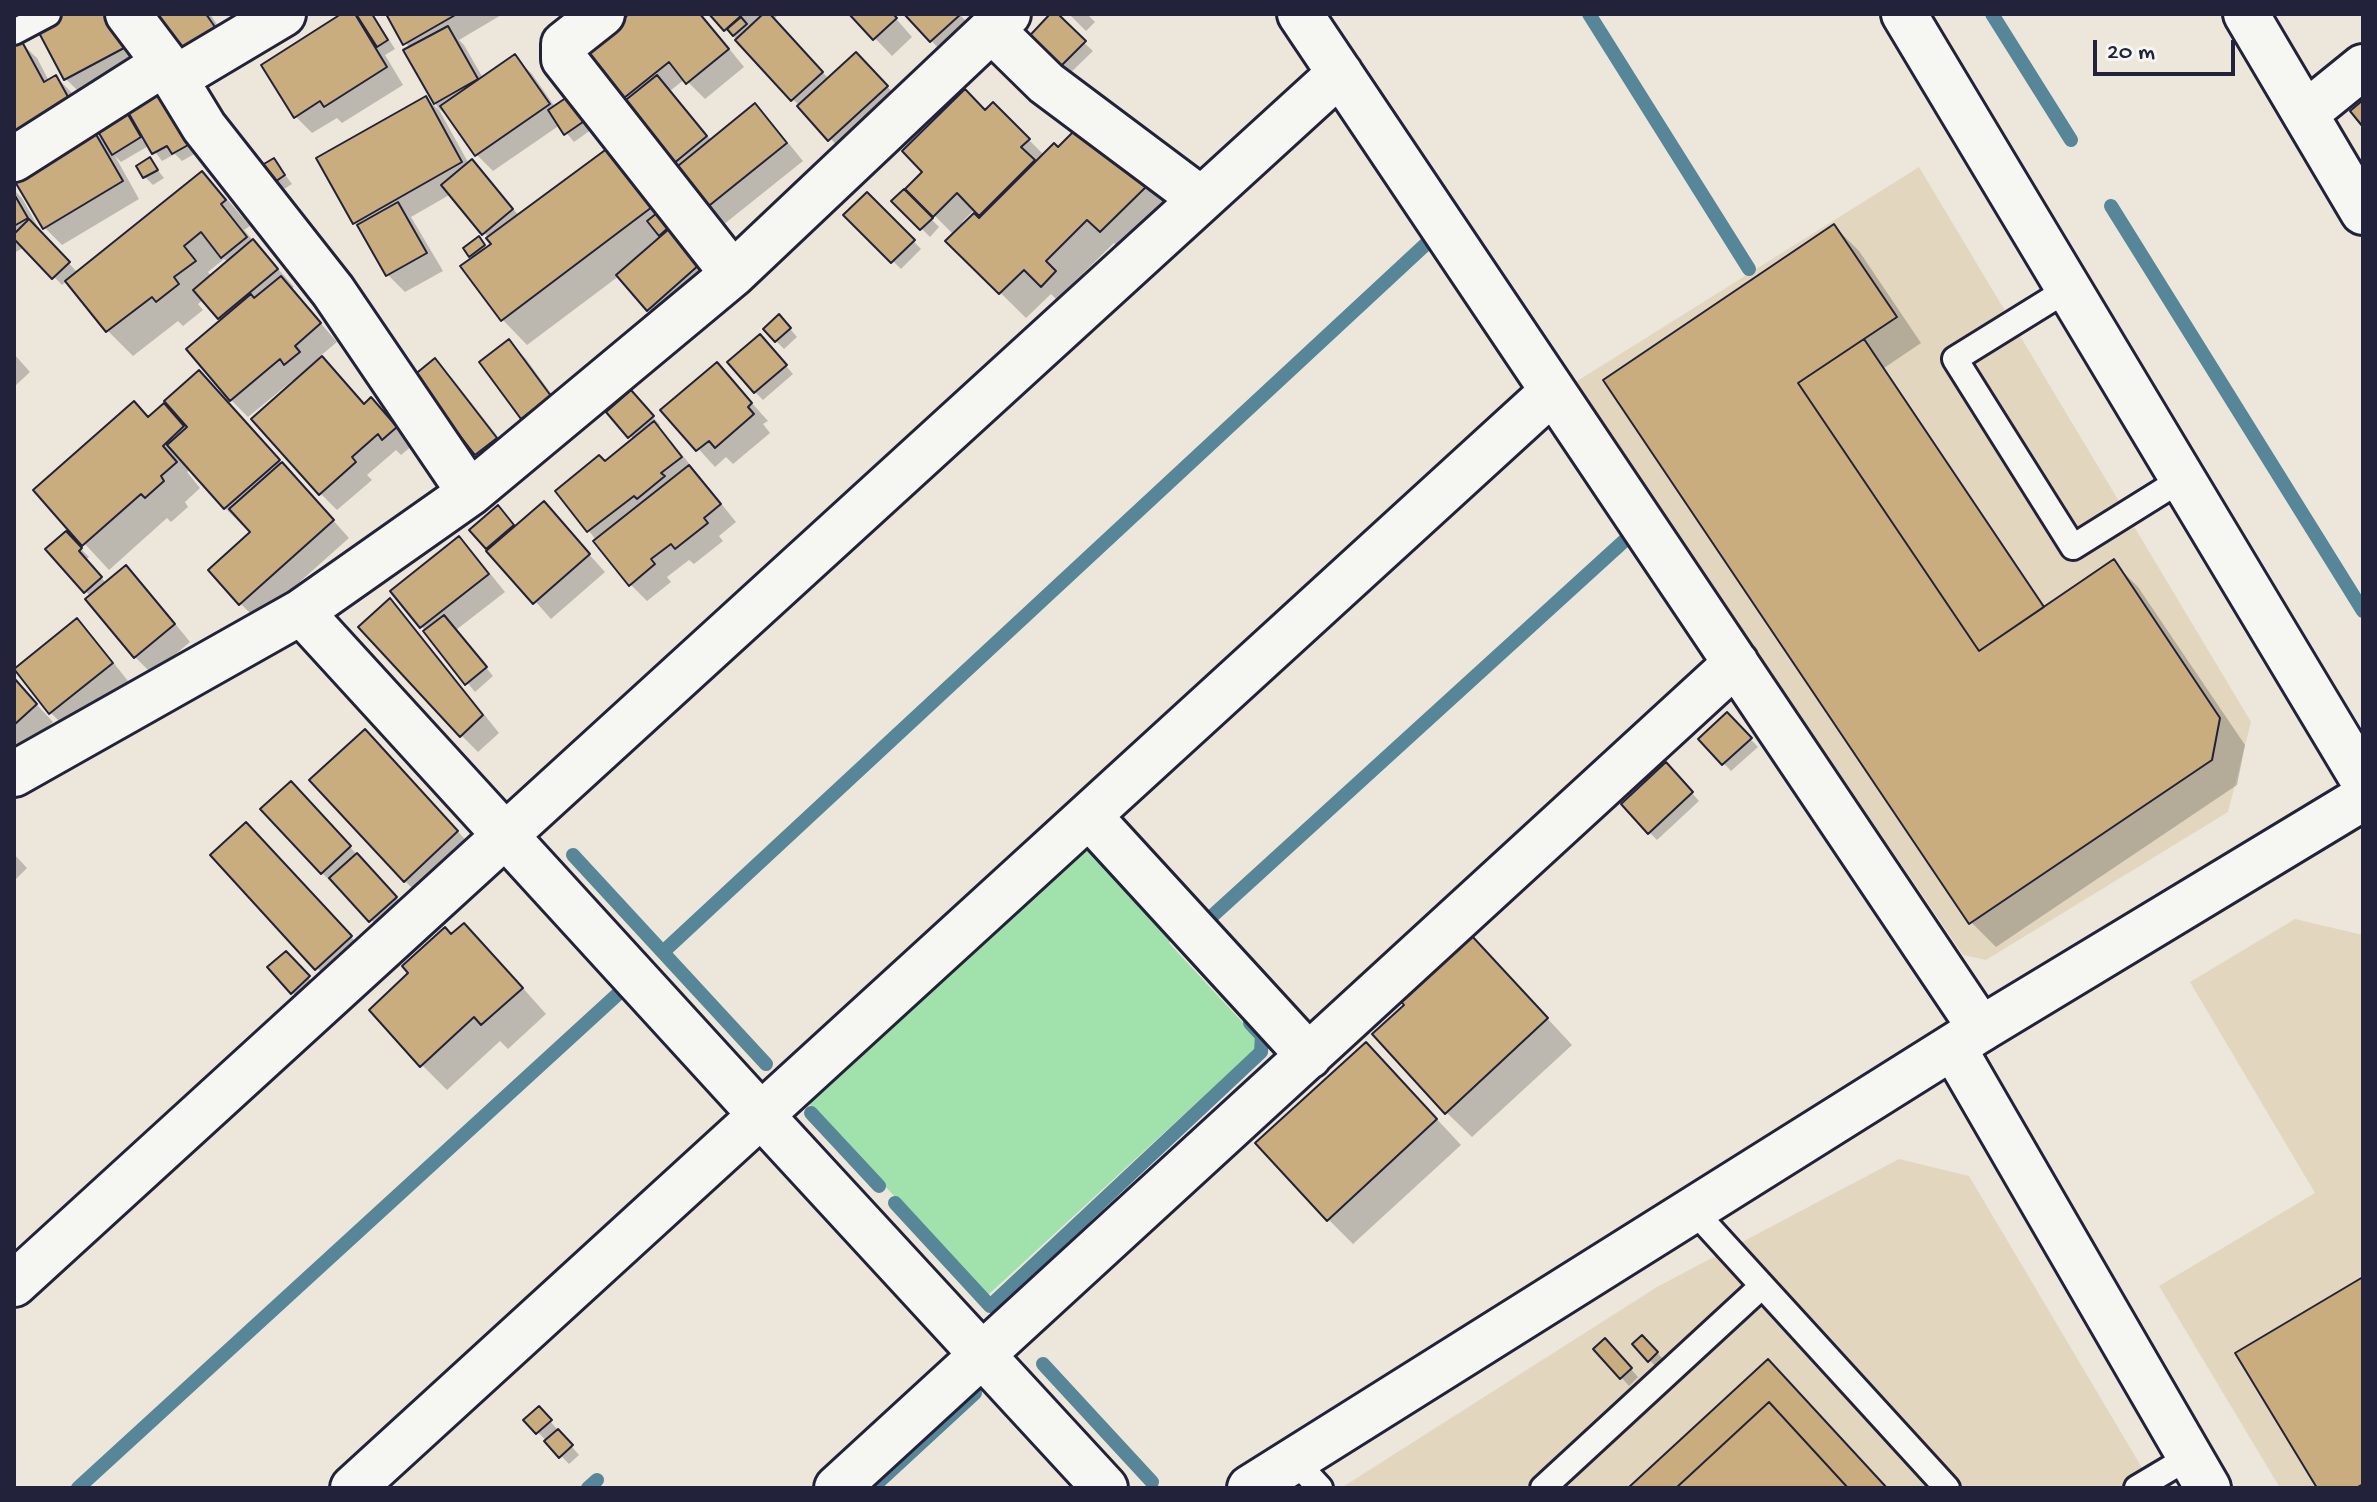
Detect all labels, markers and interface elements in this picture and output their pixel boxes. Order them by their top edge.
scale bar [2097,24,2239,74]
text: 20 m [2107,39,2155,68]

